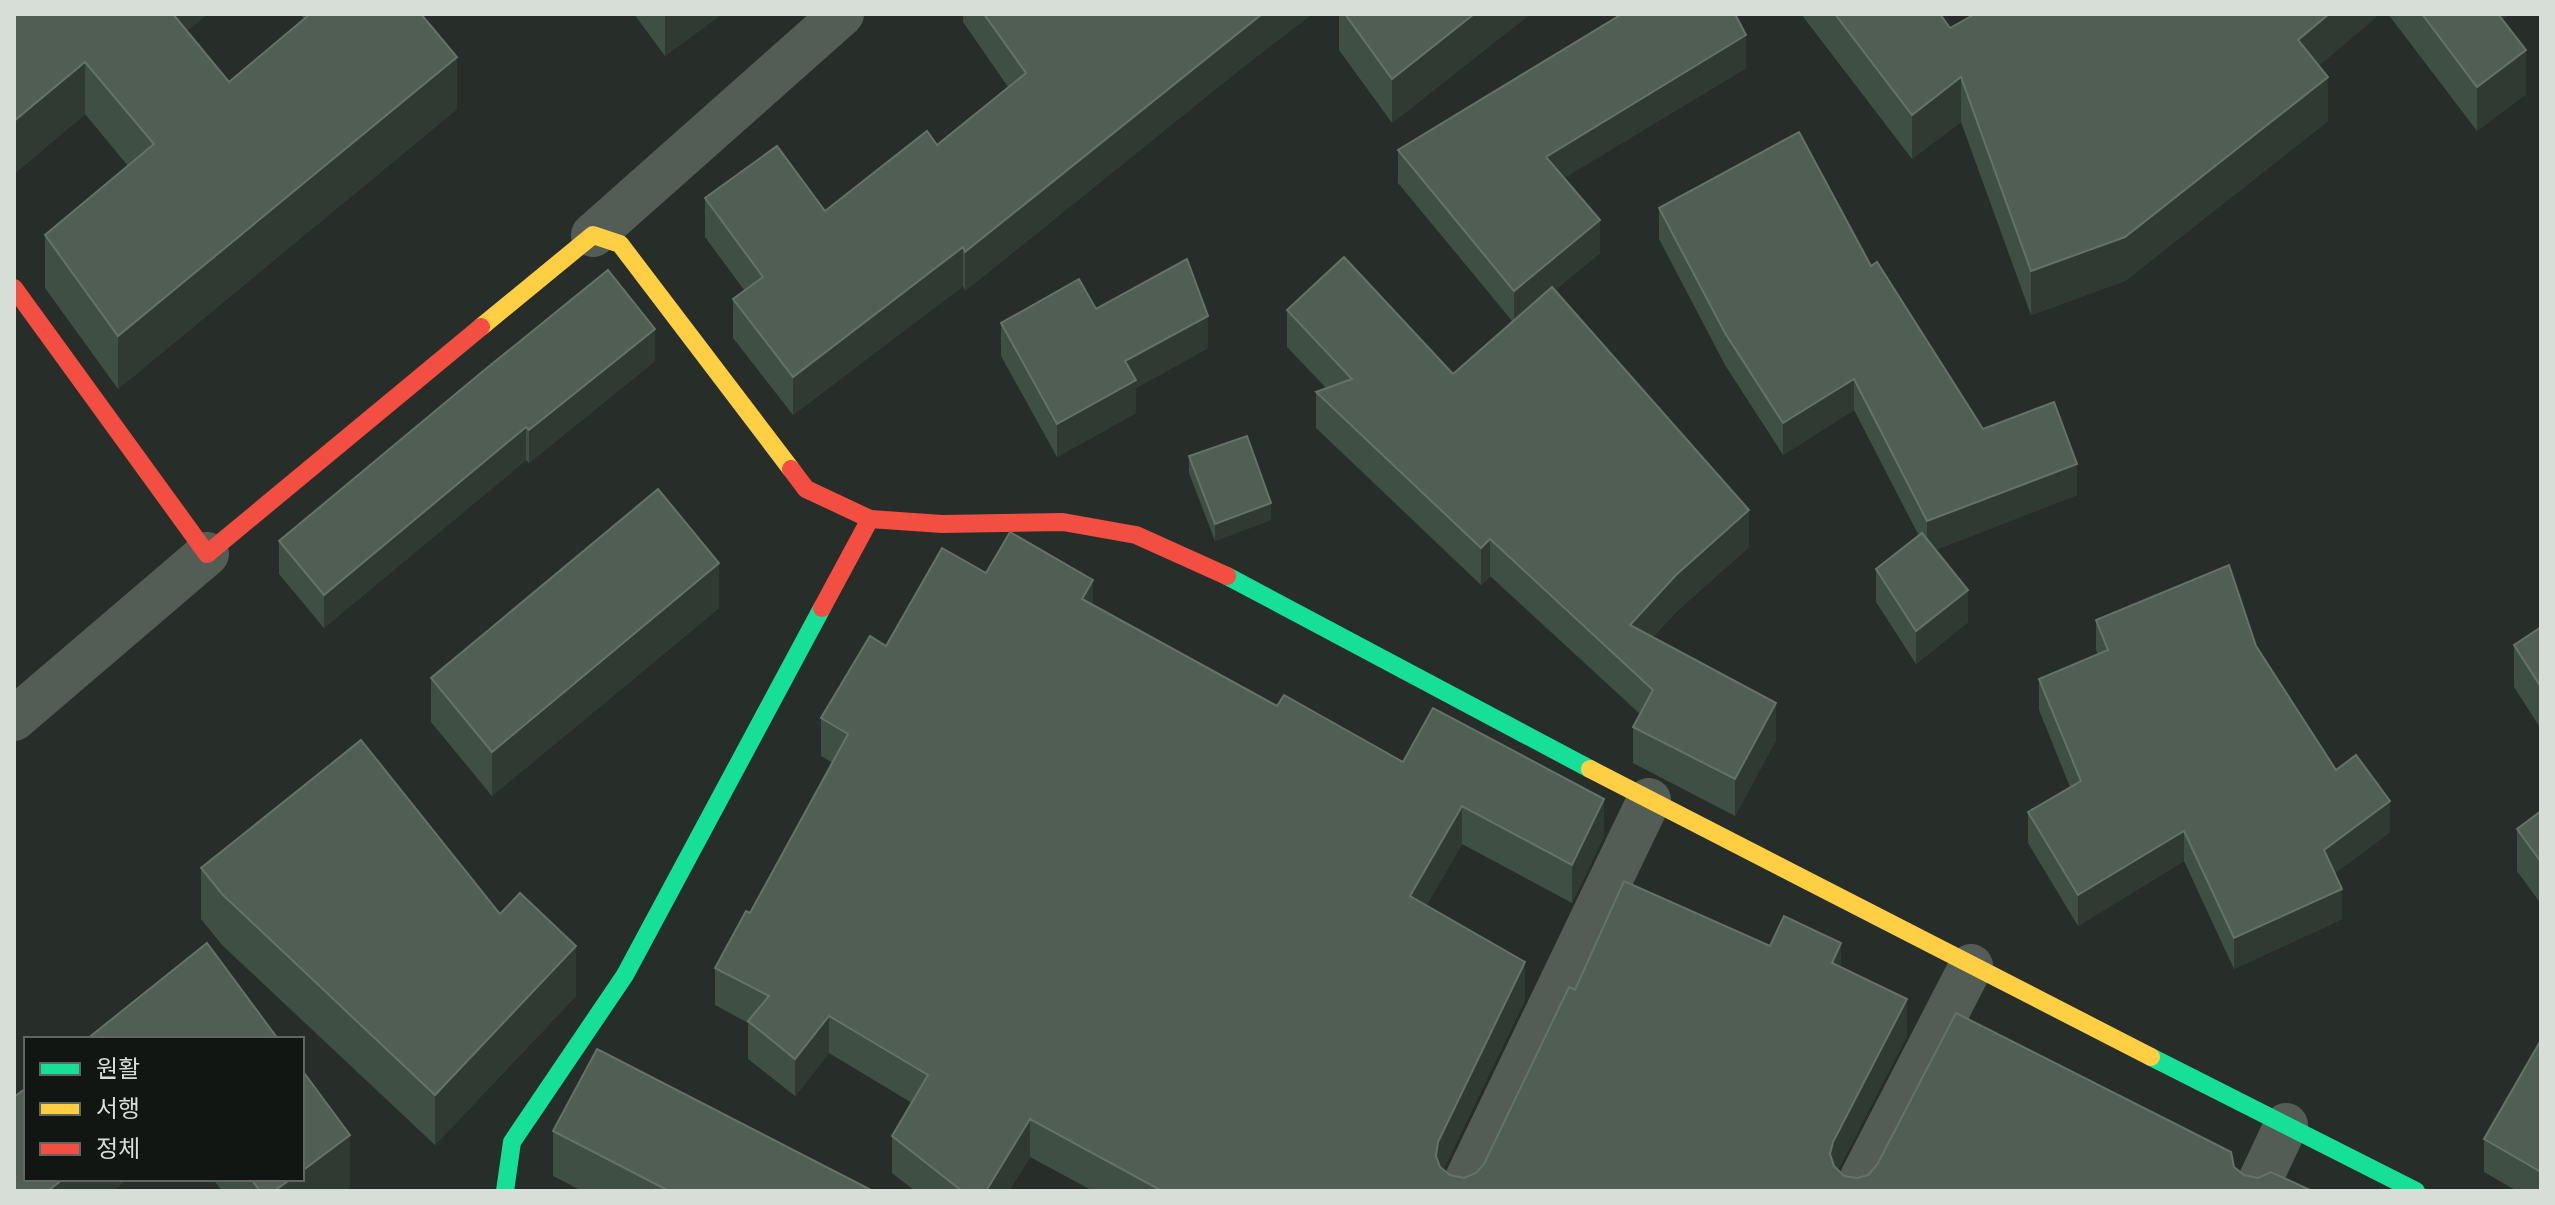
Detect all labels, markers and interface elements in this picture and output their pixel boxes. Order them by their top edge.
legend [24,1037,304,1181]
text: 원활 [96,1054,140,1082]
text: 서행 [96,1094,140,1122]
text: 정체 [96,1134,140,1162]

